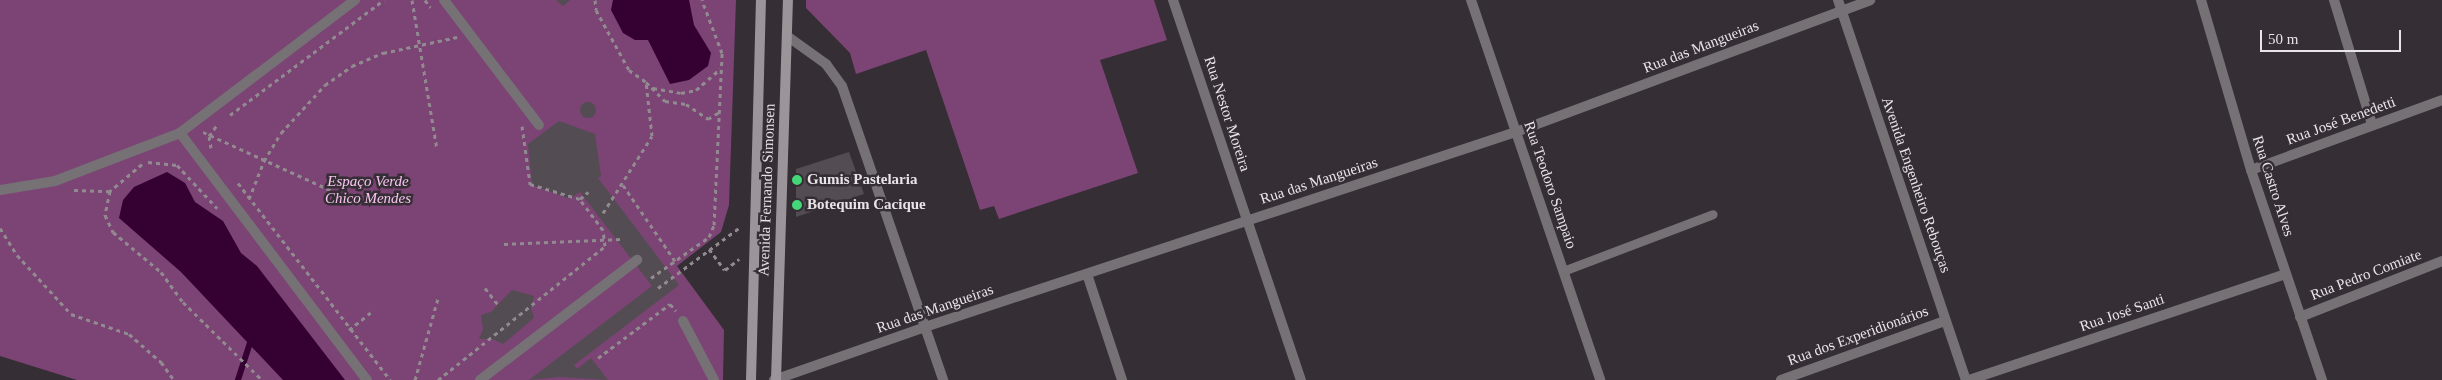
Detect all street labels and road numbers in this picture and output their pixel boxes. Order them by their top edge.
street label: Rua das Mangueiras [1641,17,1761,77]
street label: Rua Nestor Moreira [1200,54,1254,174]
street label: Rua José Benedetti [2284,93,2398,149]
street label: Avenida Engenheiro Rebouças [1877,95,1955,275]
street label: Avenida Fernando Simonsen [755,103,779,277]
street label: Rua Teodoro Sampaio [1520,119,1580,251]
street label: Rua Castro Alves [2248,133,2298,239]
street label: Rua das Mangueiras [1258,154,1380,208]
street label: Rua Pedro Comiate [2308,246,2424,304]
street label: Rua das Mangueiras [874,281,996,337]
street label: Rua José Santi [2077,290,2167,336]
street label: Rua dos Experidionários [1785,302,1931,370]

